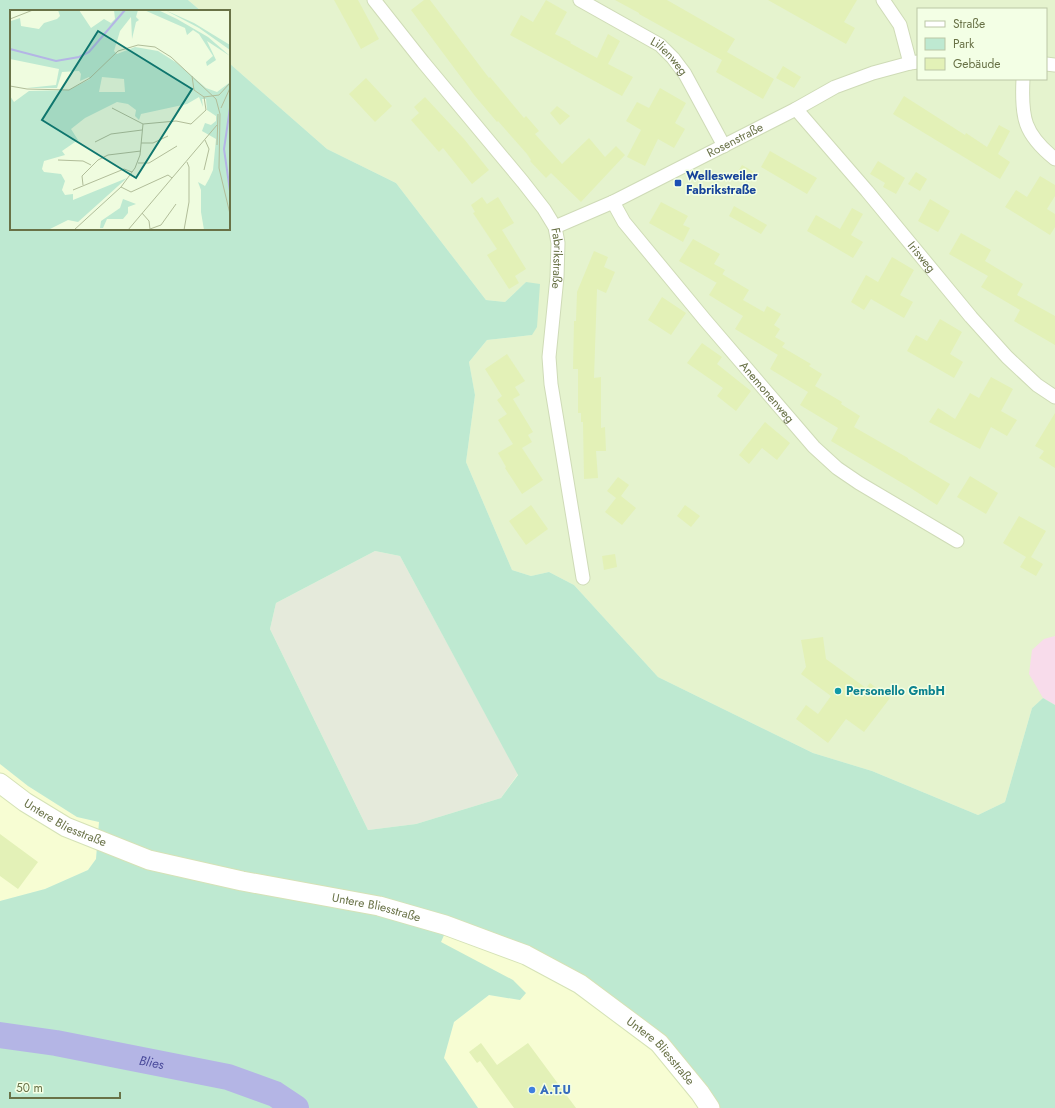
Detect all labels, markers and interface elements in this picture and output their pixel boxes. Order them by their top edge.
legend [917,8,1047,80]
inset map [10,10,230,230]
text: Straße [953,15,985,33]
street label: Lilienweg [647,32,692,79]
text: Park [953,35,975,53]
text: Gebäude [953,55,1000,73]
street label: Rosenstraße [704,118,766,162]
place label: Wellesweiler Fabrikstraße [686,167,758,199]
marker: Wellesweiler Fabrikstraße [673,178,683,188]
street label: Fabrikstraße [546,226,567,290]
street label: Irisweg [903,237,940,277]
street label: Anemonenweg [735,357,799,427]
place label: Personello GmbH [846,682,945,700]
marker: Personello GmbH [833,686,843,696]
street label: Untere Bliesstraße [20,794,109,851]
street label: Untere Bliesstraße [330,889,423,927]
street label: Untere Bliesstraße [623,1013,699,1089]
water label: Blies [137,1051,166,1074]
scale bar [10,1074,120,1100]
text: 50 m [16,1079,43,1097]
place label: A.T.U [539,1081,571,1099]
marker: A.T.U [527,1085,537,1095]

